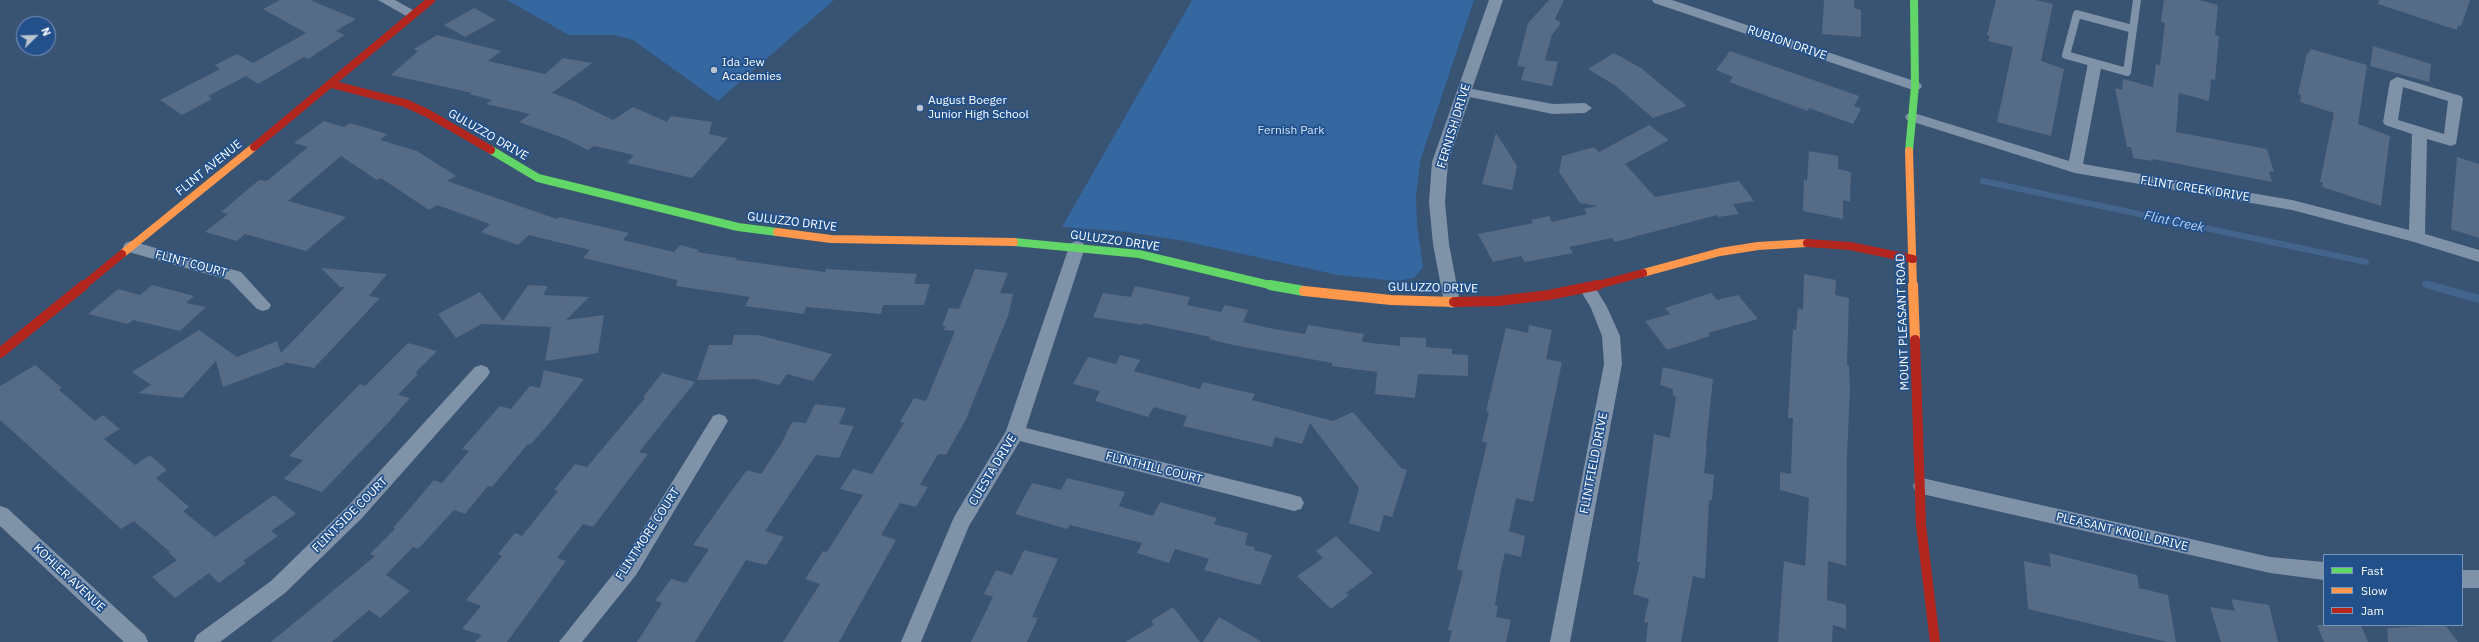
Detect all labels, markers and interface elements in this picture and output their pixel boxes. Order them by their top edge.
north arrow [16,16,56,56]
street label: RUBION DRIVE [1745,23,1829,63]
text: N [38,25,54,38]
place label: Ida Jew Academies [722,56,782,84]
marker: Ida Jew Academies [709,65,719,75]
street label: FERNISH DRIVE [1434,82,1474,170]
place label: August Boeger Junior High School [928,94,1029,122]
marker: August Boeger Junior High School [915,103,925,113]
street label: GULUZZO DRIVE [445,106,531,164]
park label: Fernish Park [1258,124,1324,138]
street label: FLINT AVENUE [173,137,245,199]
street label: FLINT CREEK DRIVE [2140,173,2250,205]
water label: Flint Creek [2143,208,2205,236]
street label: GULUZZO DRIVE [746,209,838,235]
street label: GULUZZO DRIVE [1069,228,1161,254]
street label: FLINT COURT [153,247,229,281]
street label: MOUNT PLEASANT ROAD [1893,253,1913,391]
street label: GULUZZO DRIVE [1388,280,1478,296]
street label: FLINTFIELD DRIVE [1577,411,1611,515]
street label: CUESTA DRIVE [966,432,1020,508]
street label: FLINTHILL COURT [1104,449,1204,487]
street label: FLINTSIDE COURT [309,474,391,556]
street label: FLINTMORE COURT [613,485,683,583]
street label: PLEASANT KNOLL DRIVE [2055,510,2189,554]
street label: KOHLER AVENUE [30,541,108,615]
legend [2323,554,2463,626]
text: Fast [2361,563,2384,578]
text: Slow [2361,583,2387,598]
text: Jam [2361,603,2384,618]

